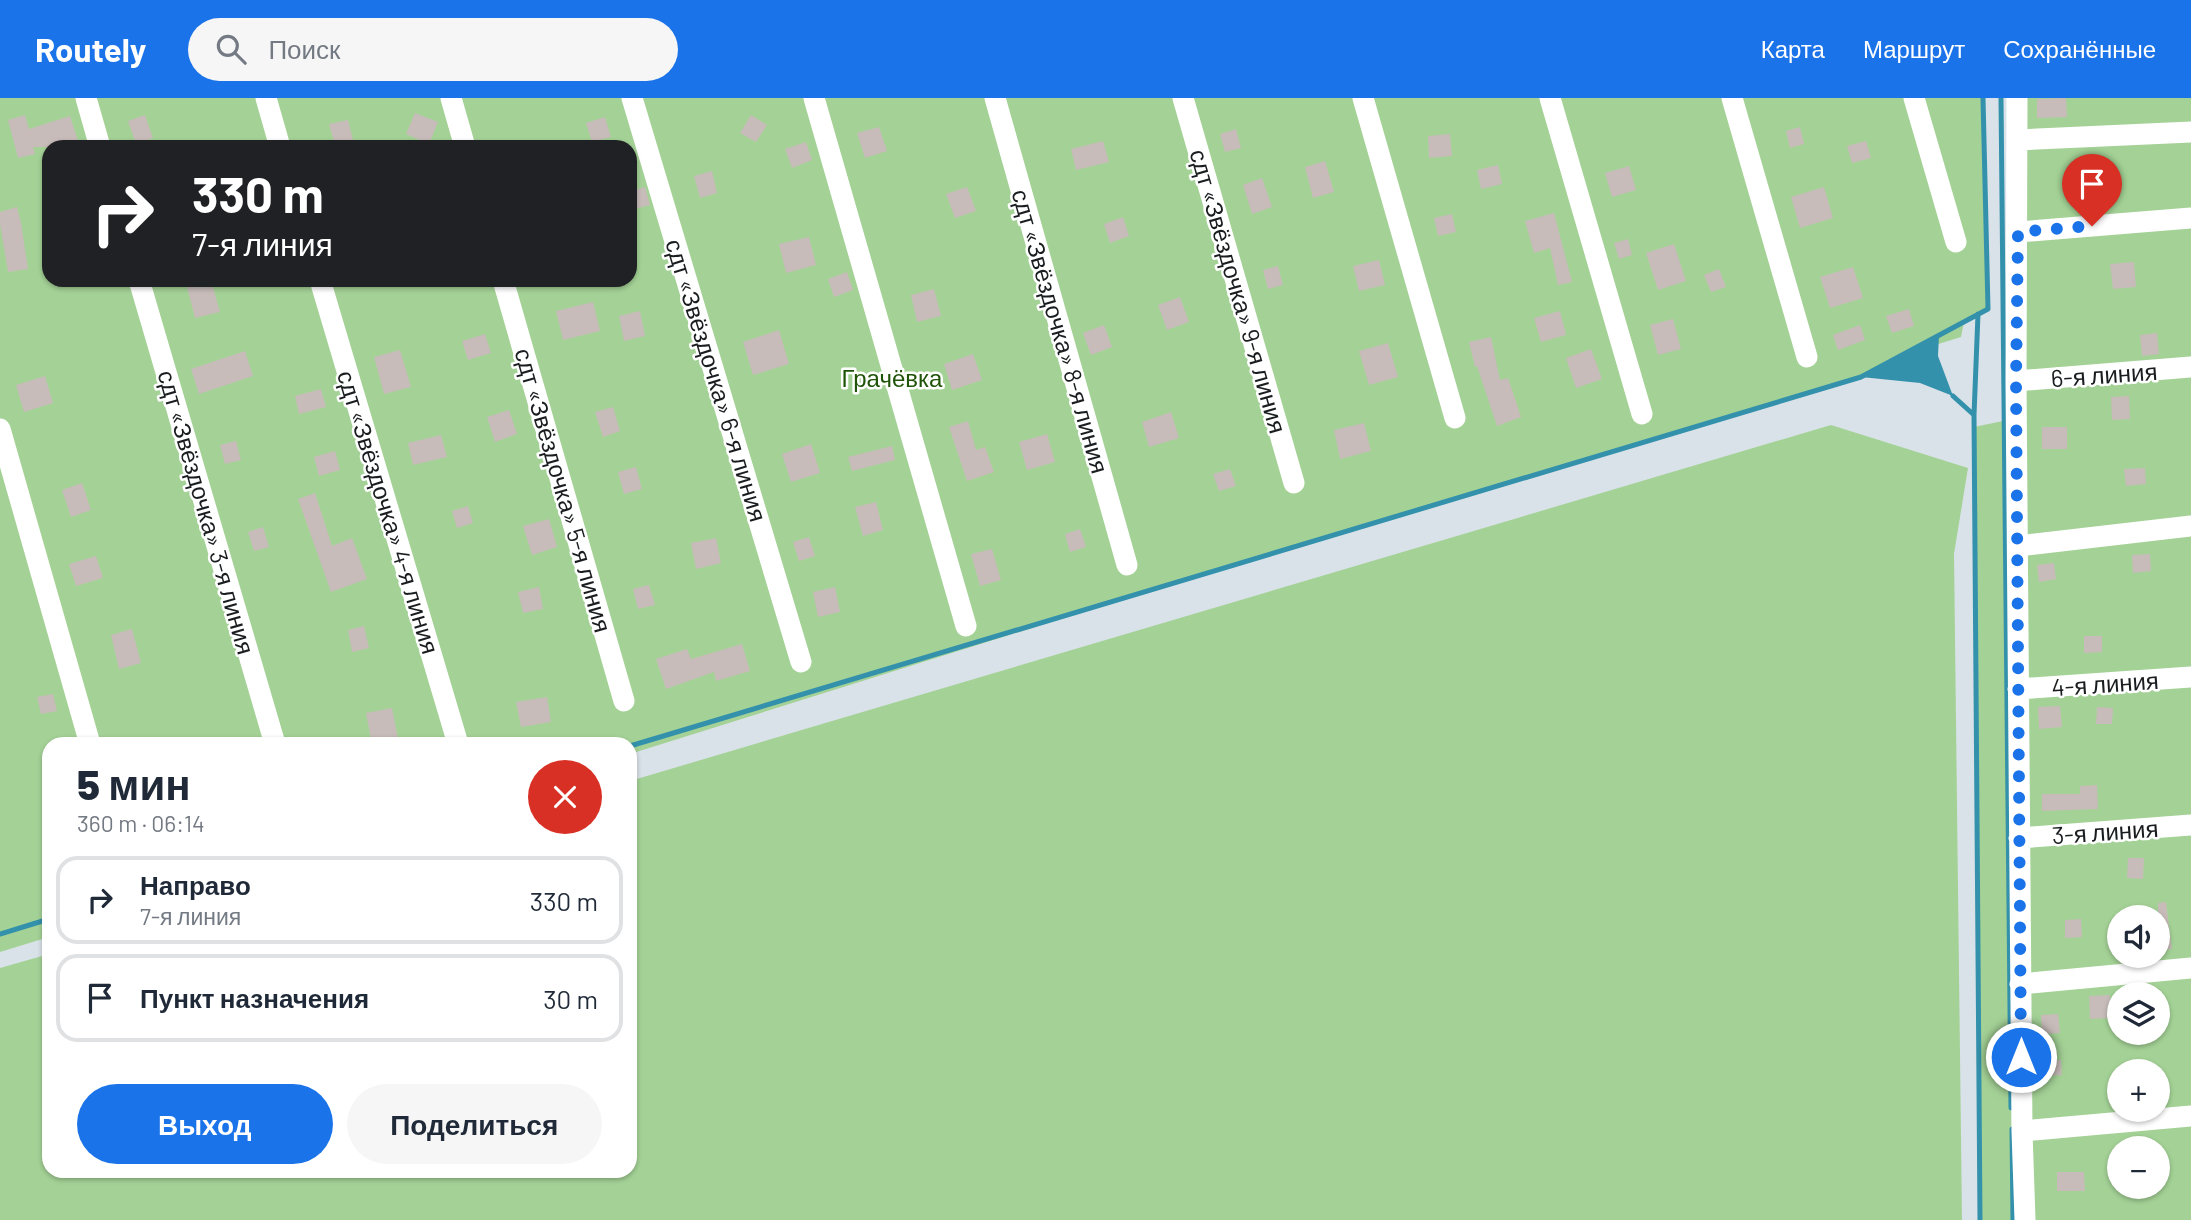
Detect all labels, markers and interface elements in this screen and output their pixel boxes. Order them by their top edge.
search box [188,18,678,81]
text: Routely [35,29,146,69]
icon: search [212,30,250,68]
text: Поиск [268,33,340,64]
text: Карта [1761,34,1825,63]
text: Маршрут [1863,34,1965,63]
text: Сохранённые [2003,34,2156,63]
street label: сдт «Звёздочка» 9-я линия [1185,146,1293,436]
pin [2062,154,2122,226]
text: 330 m [192,164,324,223]
icon: arrive [2073,165,2111,203]
icon: right [77,168,168,259]
street label: сдт «Звёздочка» 8-я линия [1007,186,1115,476]
text: 7-я линия [192,224,333,262]
street label: сдт «Звёздочка» 6-я линия [660,235,774,525]
street label: сдт «Звёздочка» 5-я линия [510,345,618,635]
street label: 6-я линия [2050,356,2158,392]
park label: Грачёвка [842,363,943,392]
street label: сдт «Звёздочка» 3-я линия [153,367,261,657]
street label: сдт «Звёздочка» 4-я линия [332,367,446,657]
street label: 4-я линия [2050,665,2160,701]
text: 5 мин [77,758,191,808]
button: close [528,760,602,834]
text: 360 m · 06:14 [77,809,205,837]
street label: 3-я линия [2051,813,2159,849]
text: Направо [140,869,251,900]
icon: right [81,881,119,919]
text: 330 m [530,885,598,916]
text: 7-я линия [140,902,241,930]
map controls [2107,905,2170,1199]
button: sound [2107,905,2170,968]
icon: arrive [81,979,119,1017]
text: Пункт назначения [140,982,369,1013]
button: layers [2107,982,2170,1045]
text: 30 m [543,983,598,1014]
position arrow [1984,1020,2058,1094]
button: + [2107,1059,2170,1122]
button: Выход [77,1084,333,1164]
button: Поделиться [347,1084,602,1164]
button: − [2107,1136,2170,1199]

